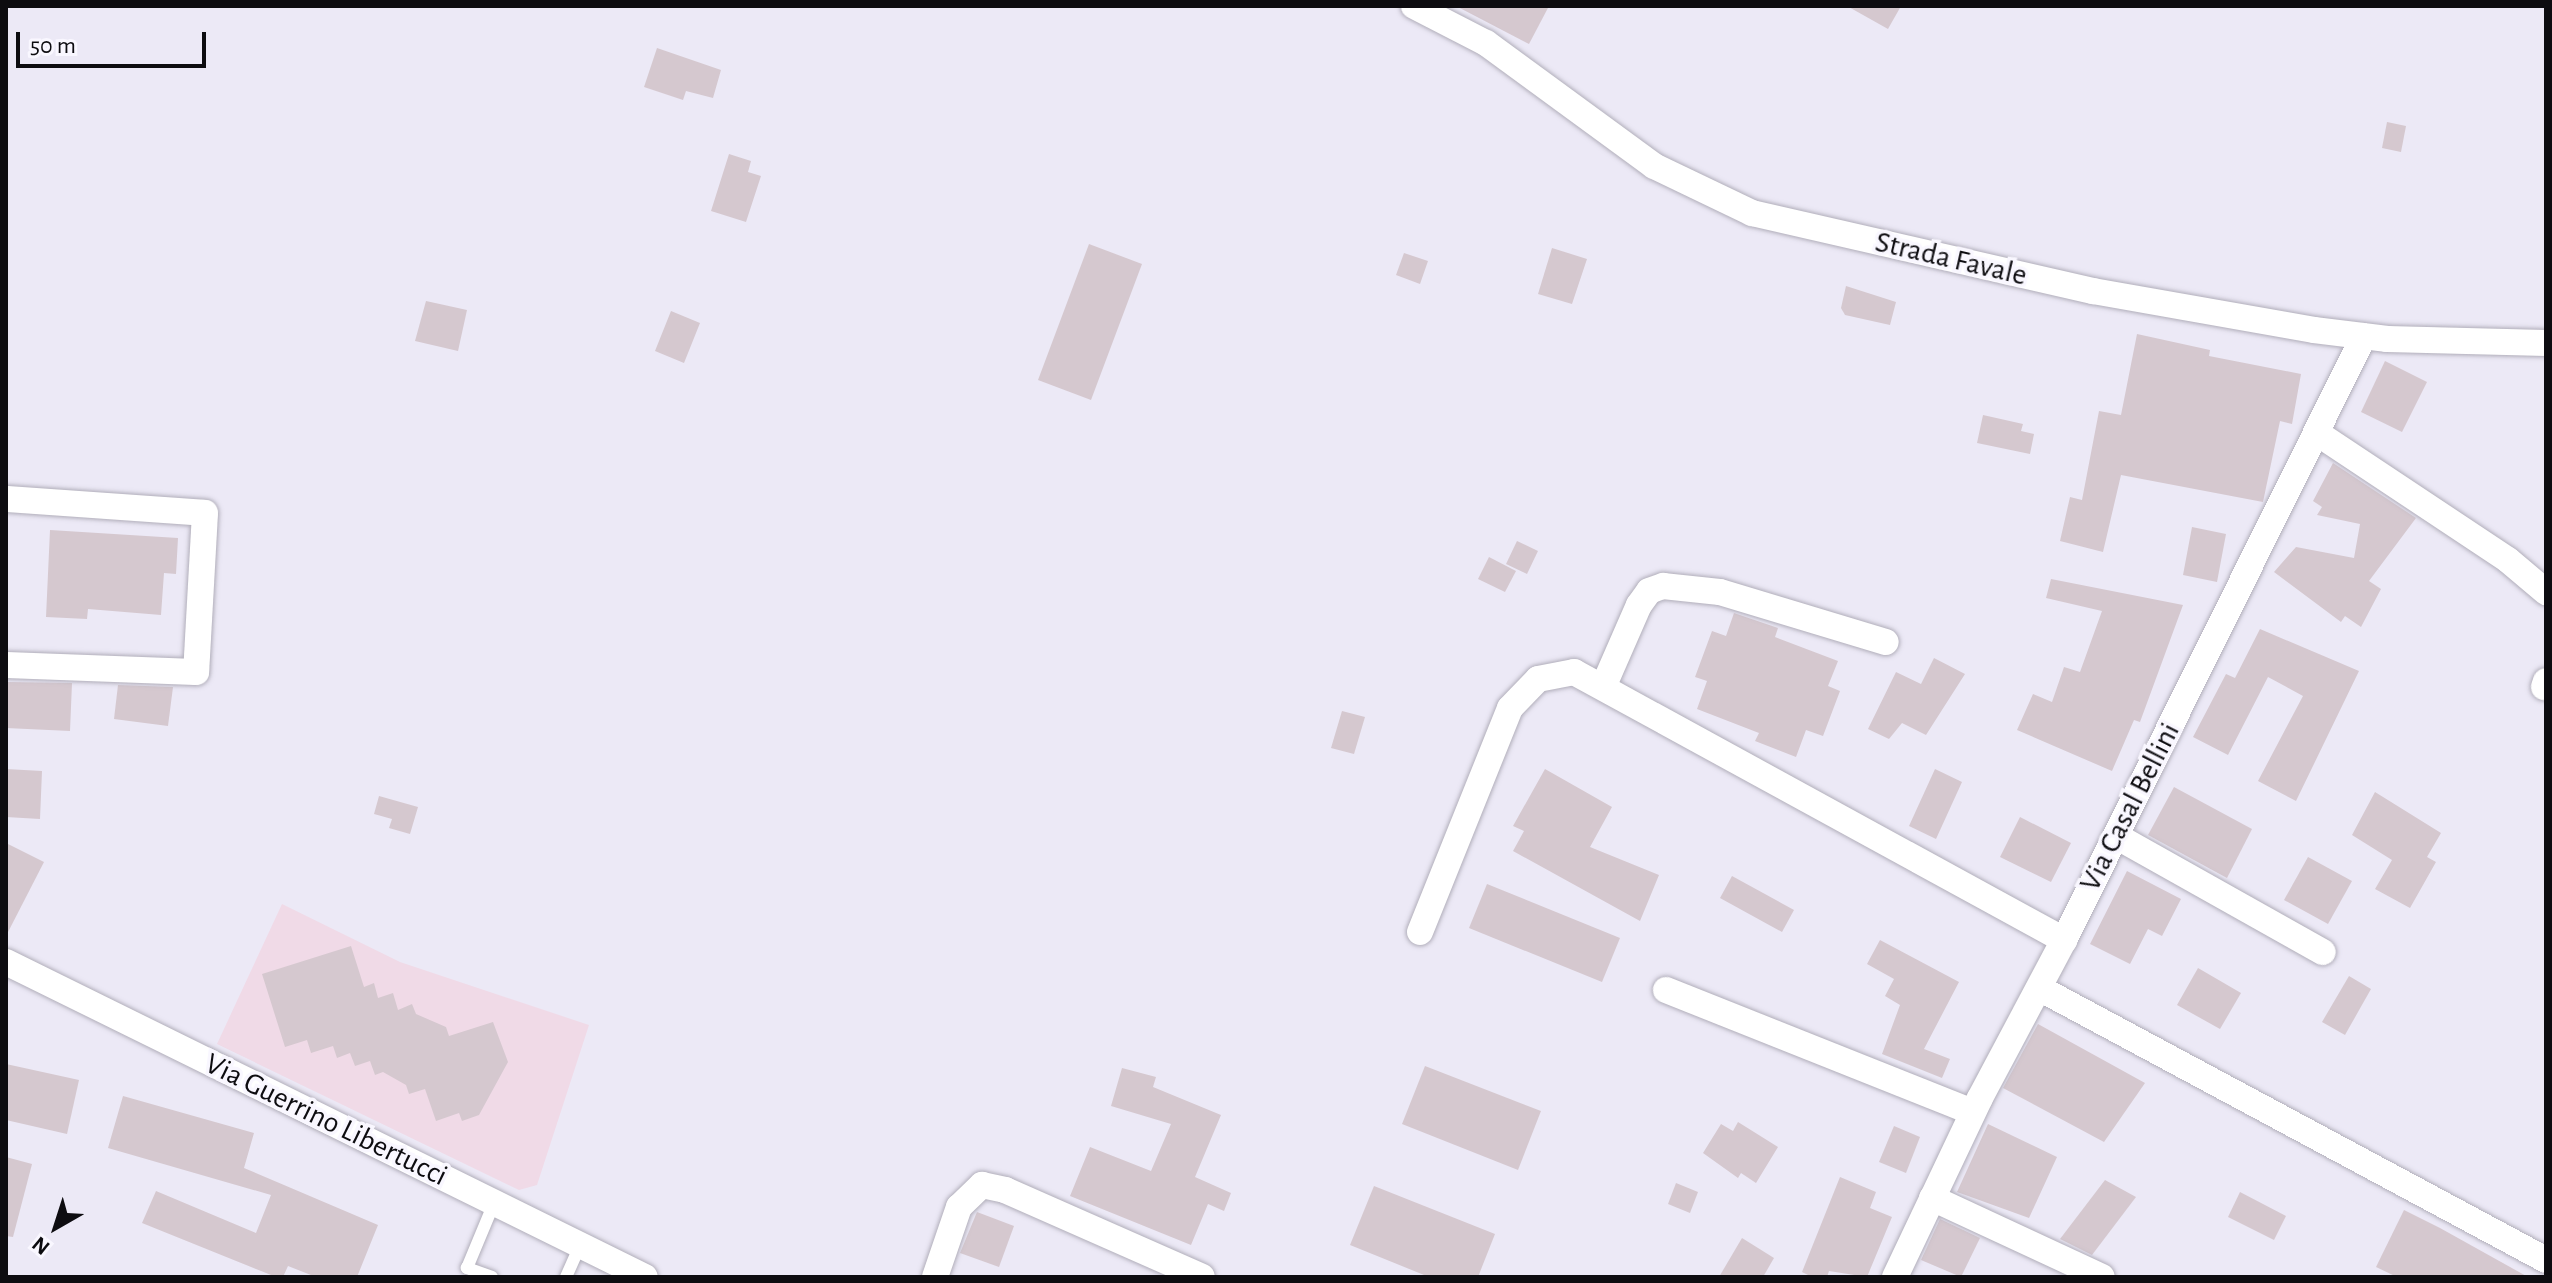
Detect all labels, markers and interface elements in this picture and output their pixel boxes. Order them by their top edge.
scale bar [20,16,210,66]
text: 50 m [30,34,76,58]
street label: Strada Favale [1872,224,2030,294]
street label: Via Casal Bellini [2072,717,2188,897]
street label: Via Guerrino Libertucci [199,1046,453,1194]
north arrow [16,1187,96,1267]
text: N [28,1232,54,1259]

